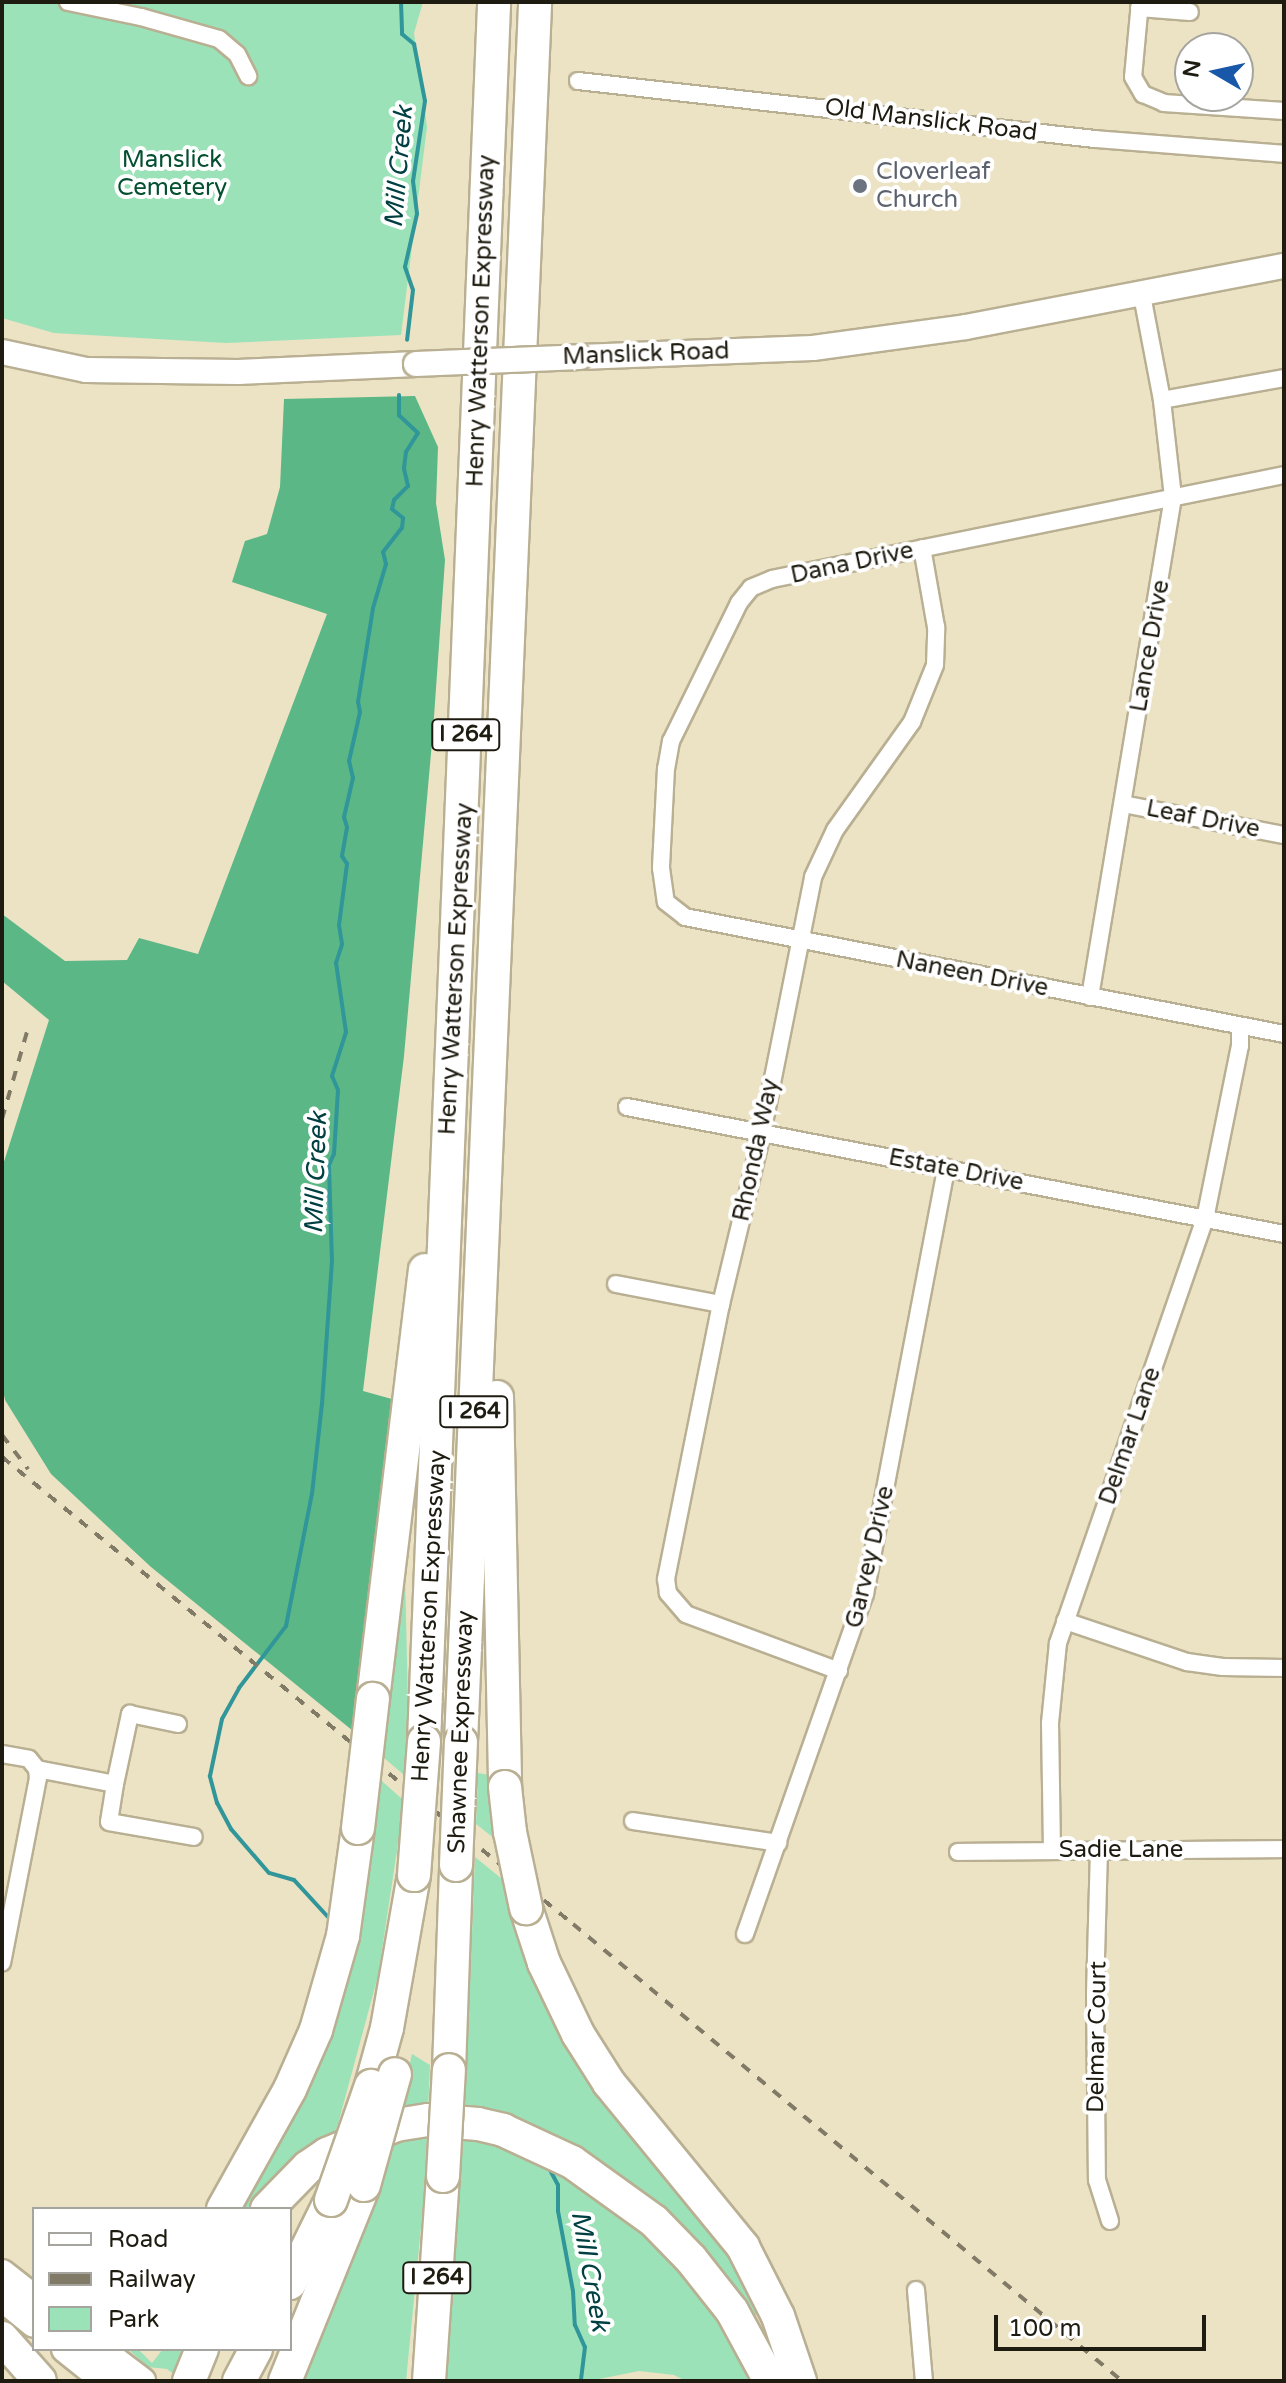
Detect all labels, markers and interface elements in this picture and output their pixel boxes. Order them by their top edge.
north arrow [1174,32,1254,112]
text: N [1178,58,1206,79]
street label: Old Manslick Road [823,93,1039,147]
water label: Mill Creek [378,105,420,229]
park label: Manslick Cemetery [117,146,227,202]
street label: Henry Watterson Expressway [461,154,501,488]
place label: Cloverleaf Church [876,158,990,214]
marker: Cloverleaf Church [851,177,869,195]
street label: Manslick Road [562,337,730,371]
street label: Dana Drive [788,536,916,590]
street label: Lance Drive [1124,578,1176,714]
road number: I 264 [430,717,502,753]
street label: Leaf Drive [1144,794,1262,844]
street label: Henry Watterson Expressway [433,802,479,1136]
street label: Naneen Drive [893,945,1051,1003]
street label: Rhonda Way [727,1076,785,1224]
water label: Mill Creek [298,1111,334,1235]
street label: Estate Drive [886,1143,1026,1197]
street label: Delmar Lane [1093,1363,1167,1509]
road number: I 264 [438,1394,510,1430]
street label: Henry Watterson Expressway [406,1449,452,1783]
street label: Garvey Drive [840,1483,900,1631]
street label: Shawnee Expressway [442,1610,480,1854]
street label: Sadie Lane [1059,1836,1183,1864]
street label: Delmar Court [1081,1961,1113,2113]
legend [32,2207,292,2351]
water label: Mill Creek [564,2208,616,2334]
text: Road [108,2225,168,2254]
road number: I 264 [401,2260,473,2296]
text: Railway [108,2265,196,2294]
scale bar [998,2299,1210,2349]
text: Park [108,2305,159,2334]
text: 100 m [1008,2314,1082,2343]

